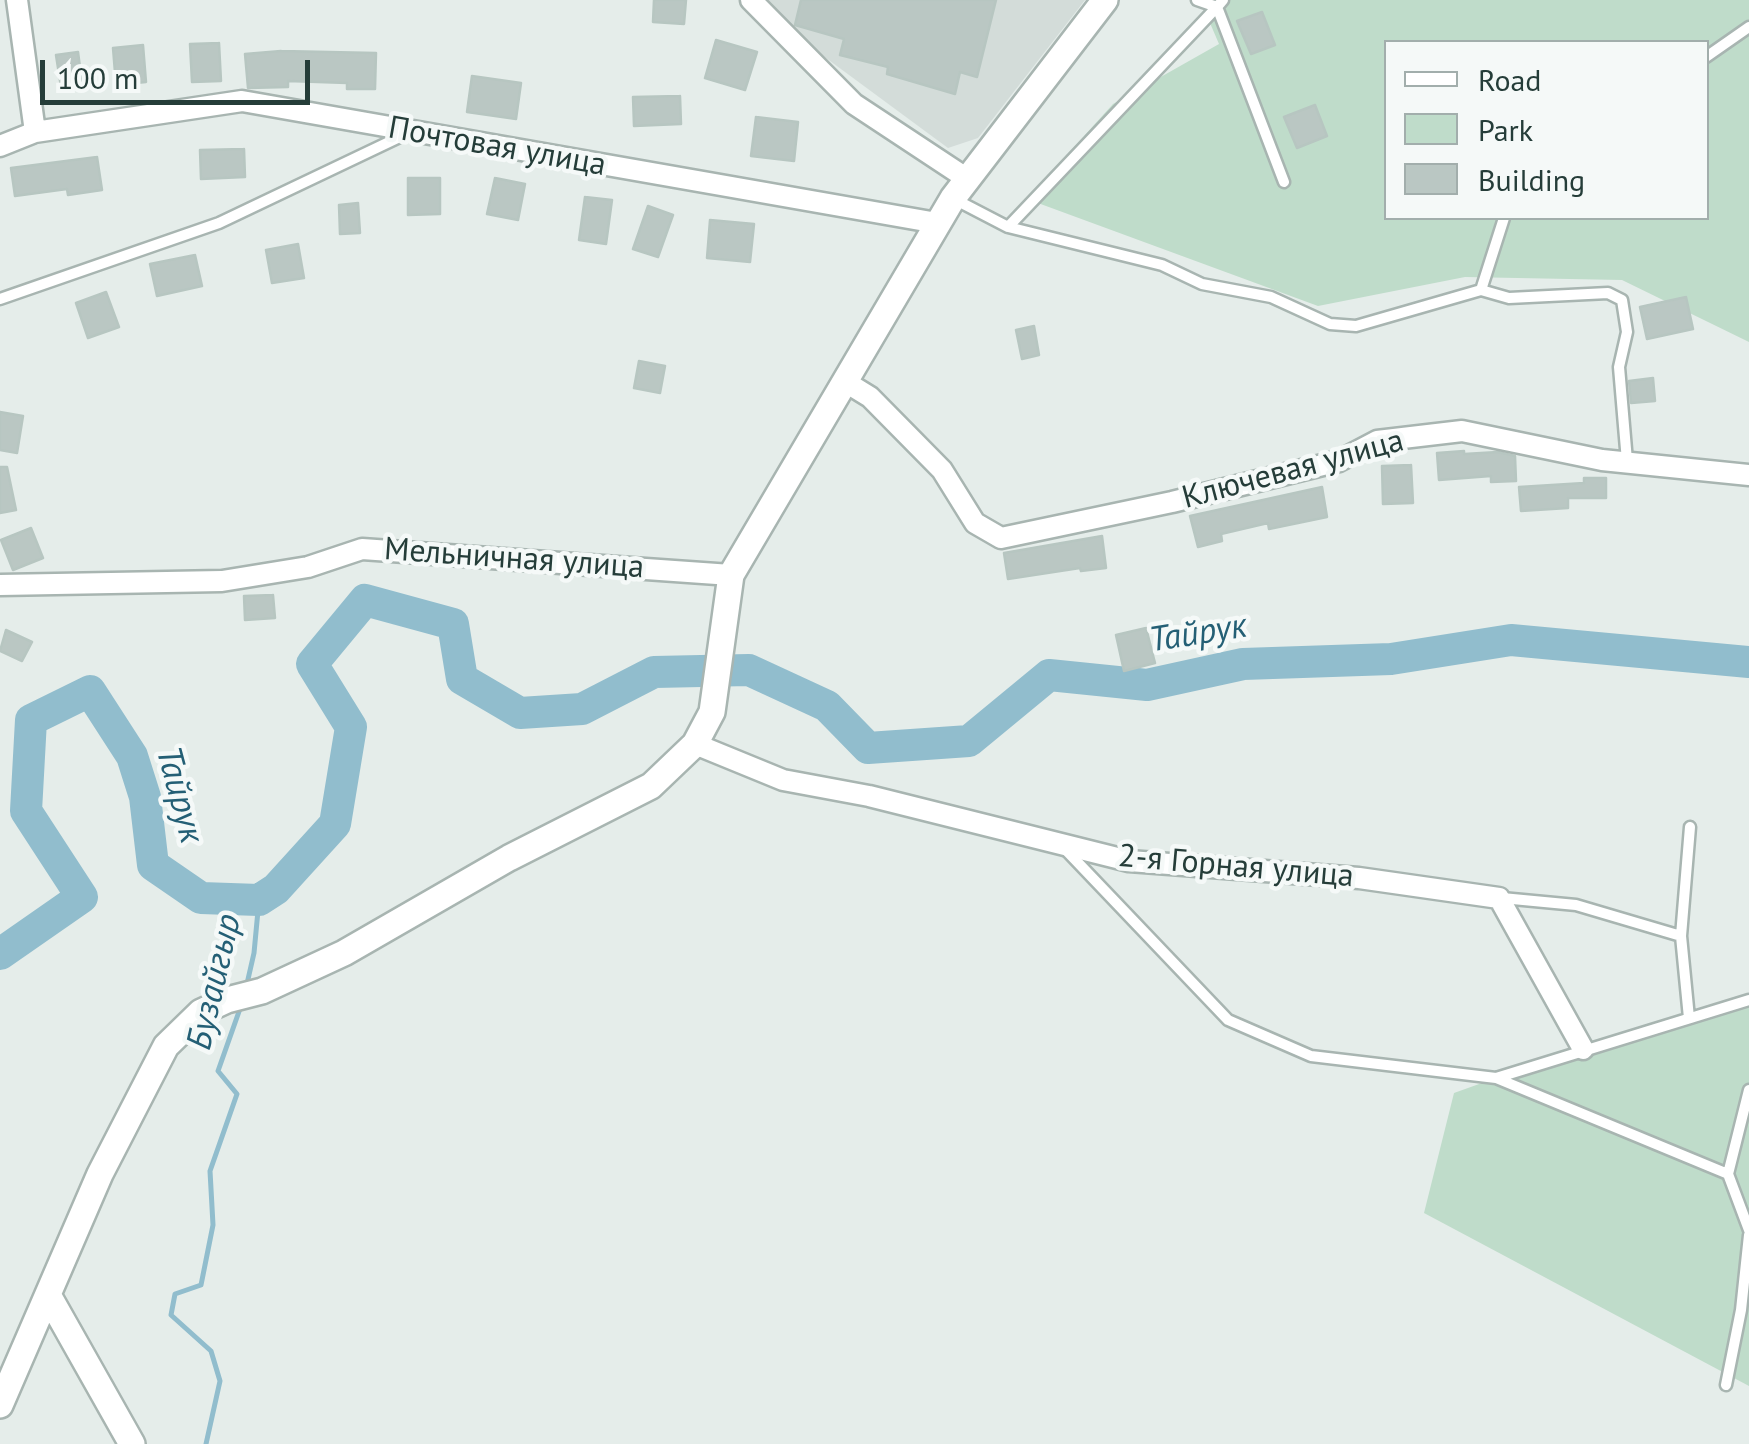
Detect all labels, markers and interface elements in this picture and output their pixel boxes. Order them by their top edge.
scale bar [45,40,315,102]
legend [1384,40,1709,220]
text: 100 m [57,58,138,97]
text: Road [1478,60,1542,99]
street label: Почтовая улица [385,109,609,185]
text: Park [1478,110,1533,149]
text: Building [1478,160,1585,199]
street label: Ключевая улица [1178,422,1408,518]
street label: Мельничная улица [383,531,645,587]
water label: Тайрук [1146,606,1250,662]
water label: Тайрук [146,742,212,848]
street label: 2-я Горная улица [1117,838,1355,896]
water label: Бузайгыр [179,910,251,1054]

